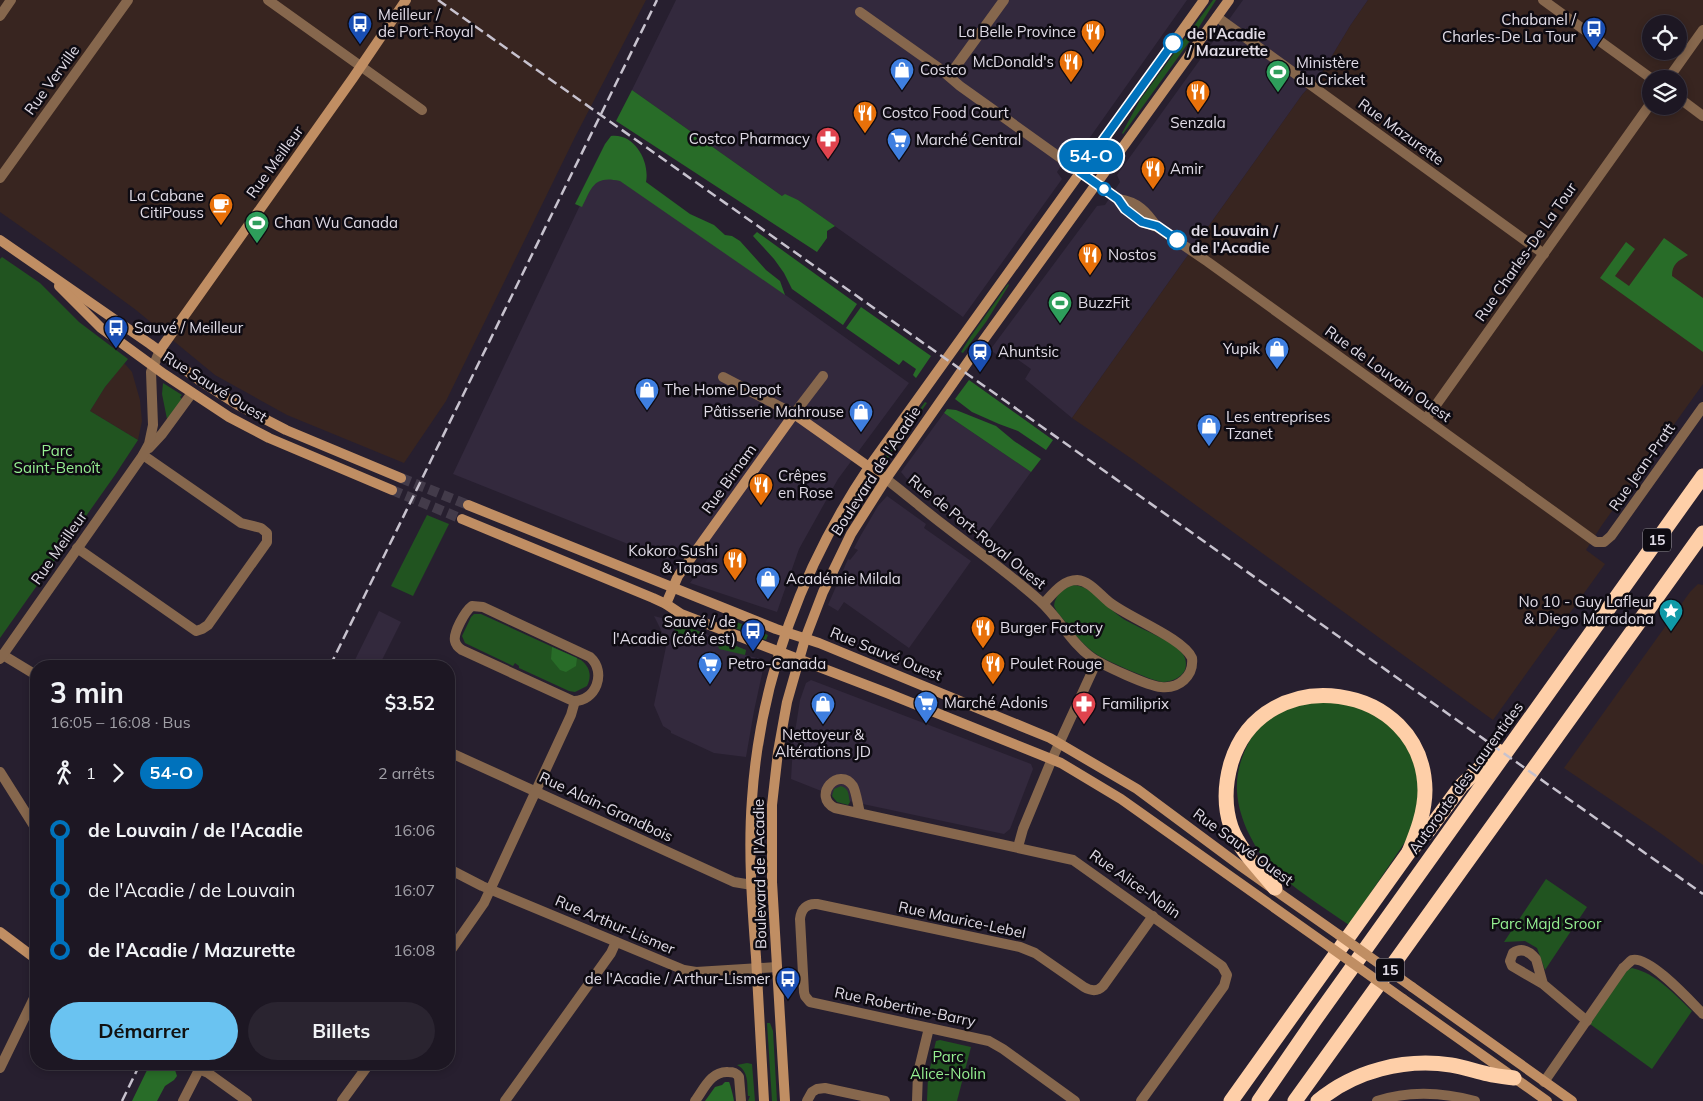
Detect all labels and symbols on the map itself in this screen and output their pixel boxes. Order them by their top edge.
place label: Meilleur / de Port-Royal [378,5,473,41]
place label: Chabanel / Charles-De La Tour [1442,10,1577,46]
bus stop icon: Meilleur / de Port-Royal [347,11,373,45]
bus stop icon: Chabanel / Charles-De La Tour [1581,16,1607,50]
restaurant icon: La Belle Province [1080,19,1106,53]
place label: La Belle Province [958,22,1076,41]
place label: de l'Acadie / Mazurette [1186,24,1268,60]
marker: de l'Acadie / Mazurette [1163,33,1183,53]
street label: Rue Verville [20,41,83,118]
restaurant icon: McDonald's [1058,49,1084,83]
place label: McDonald's [973,52,1054,71]
place label: Ministère du Cricket [1296,53,1365,89]
shop icon: Costco [889,57,915,91]
sports icon: Ministère du Cricket [1265,59,1291,93]
place label: Costco [920,60,967,79]
restaurant icon: Senzala [1185,79,1211,113]
street label: Rue Mazurette [1355,94,1448,169]
restaurant icon: Costco Food Court [852,100,878,134]
place label: Costco Food Court [882,103,1009,122]
place label: Senzala [1170,113,1226,132]
street label: Rue Meilleur [242,121,308,202]
pharmacy icon: Costco Pharmacy [815,126,841,160]
supermarket icon: Marché Central [886,127,912,161]
place label: Costco Pharmacy [689,129,810,148]
place label: Marché Central [916,130,1021,149]
line badge: 54-O [1056,140,1126,172]
restaurant icon: Amir [1140,156,1166,190]
place label: Amir [1170,159,1204,178]
street label: Rue Charles-De La Tour [1470,178,1581,325]
unlabelled marker [1097,182,1111,196]
place label: La Cabane CitiPouss [129,186,204,222]
cafe icon: La Cabane CitiPouss [208,192,234,226]
sports icon: Chan Wu Canada [244,210,270,244]
place label: Chan Wu Canada [274,213,398,232]
place label: de Louvain / de l'Acadie [1191,221,1279,257]
marker: de Louvain / de l'Acadie [1167,230,1187,250]
restaurant icon: Nostos [1077,242,1103,276]
place label: Nostos [1108,245,1156,264]
sports icon: BuzzFit [1047,290,1073,324]
place label: BuzzFit [1078,293,1130,312]
bus stop icon: Sauvé / Meilleur [103,315,129,349]
place label: Sauvé / Meilleur [134,318,244,337]
street label: Rue de Louvain Ouest [1321,321,1455,426]
shop icon: Yupik [1264,336,1290,370]
station icon: Ahuntsic [967,339,993,373]
place label: Yupik [1222,339,1260,358]
place label: Ahuntsic [998,342,1059,361]
street label: Rue Sauvé Ouest [160,347,271,426]
shop icon: The Home Depot [634,377,660,411]
place label: The Home Depot [664,380,781,399]
shop icon: Pâtisserie Mahrouse [848,399,874,433]
place label: Pâtisserie Mahrouse [703,402,844,421]
street label: Boulevard de l'Acadie [827,403,924,539]
place label: Les entreprises Tzanet [1226,407,1330,443]
shop icon: Les entreprises Tzanet [1196,413,1222,447]
street label: Rue Jean-Pratt [1604,419,1679,514]
street label: Rue Birnam [697,440,760,517]
park label: Parc Saint-Benoît [14,441,100,477]
place label: Crêpes en Rose [778,466,833,502]
street label: Rue de Port-Royal Ouest [905,470,1050,593]
restaurant icon: Crêpes en Rose [748,472,774,506]
street label: Rue Meilleur [26,507,91,588]
road number: 15 [1643,528,1671,552]
place label: Kokoro Sushi & Tapas [628,541,718,577]
restaurant icon: Kokoro Sushi & Tapas [722,547,748,581]
shop icon: Académie Milala [755,566,781,600]
place label: Académie Milala [786,569,901,588]
place label: No 10 - Guy Lafleur & Diego Maradona [1518,592,1655,628]
place icon: No 10 - Guy Lafleur & Diego Maradona [1658,598,1684,632]
place label: Sauvé / de l'Acadie (côté est) [613,612,736,648]
restaurant icon: Burger Factory [970,615,996,649]
bus stop icon: Sauvé / de l'Acadie (côté est) [740,618,766,652]
place label: Burger Factory [1000,618,1103,637]
street label: Rue Sauvé Ouest [827,622,945,685]
supermarket icon: Petro-Canada [697,651,723,685]
restaurant icon: Poulet Rouge [980,651,1006,685]
place label: Petro-Canada [728,654,826,673]
place label: Poulet Rouge [1010,654,1102,673]
supermarket icon: Marché Adonis [913,690,939,724]
shop icon: Nettoyeur & Altérations JD [810,691,836,725]
pharmacy icon: Familiprix [1071,691,1097,725]
place label: Marché Adonis [944,693,1048,712]
place label: Familiprix [1102,694,1169,713]
street label: Autoroute des Laurentides [1404,698,1527,857]
place label: Nettoyeur & Altérations JD [775,725,871,761]
street label: Rue Alain-Grandbois [536,767,676,846]
street label: Boulevard de l'Acadie [749,799,770,949]
street label: Rue Sauvé Ouest [1190,804,1297,889]
street label: Rue Alice-Nolin [1086,845,1185,922]
street label: Rue Arthur-Lismer [552,891,678,959]
street label: Rue Maurice-Lebel [897,897,1027,942]
park label: Parc Majd Sroor [1491,914,1602,933]
road number: 15 [1376,958,1404,982]
bus stop icon: de l'Acadie / Arthur-Lismer [775,966,801,1000]
place label: de l'Acadie / Arthur-Lismer [585,969,771,988]
street label: Rue Robertine-Barry [833,982,977,1031]
park label: Parc Alice-Nolin [910,1047,986,1083]

